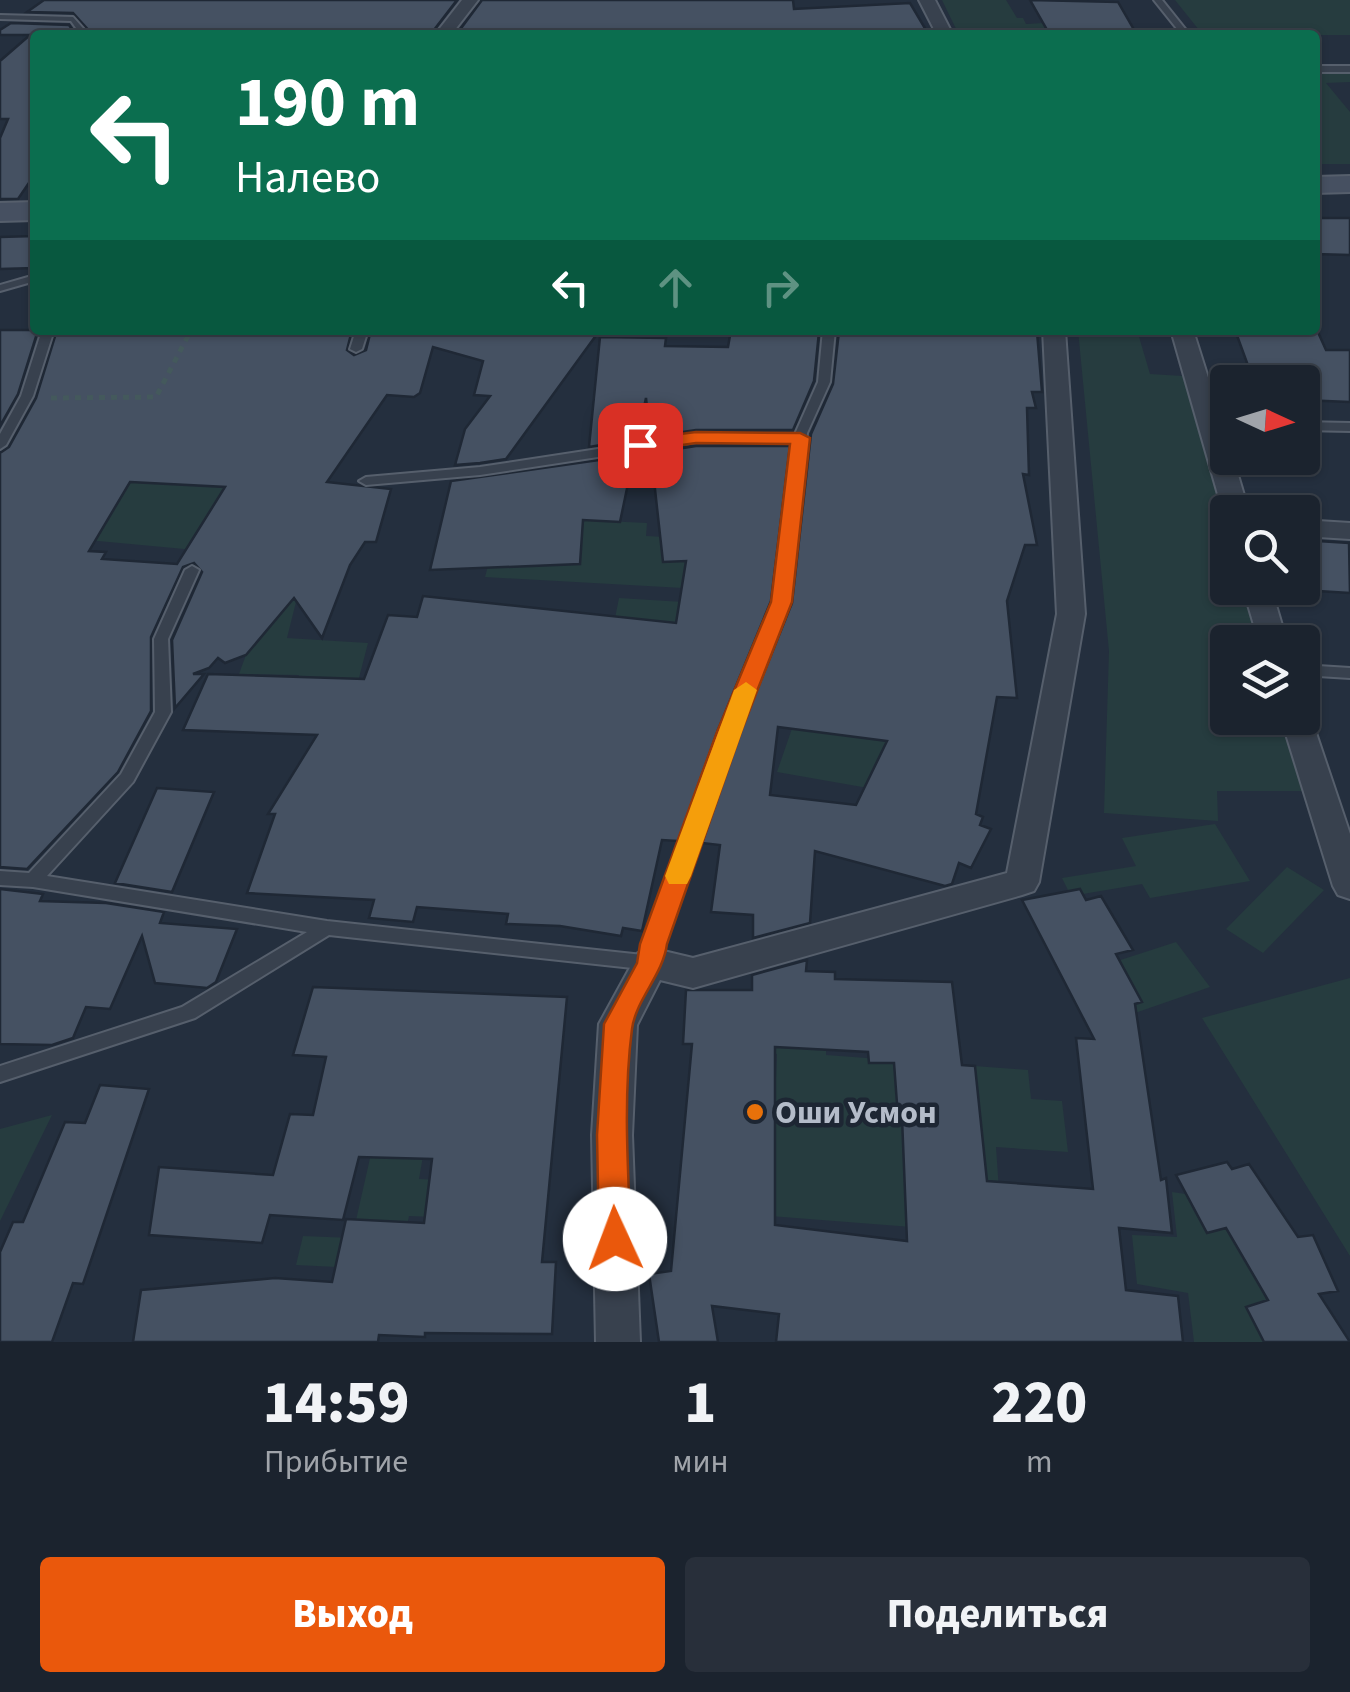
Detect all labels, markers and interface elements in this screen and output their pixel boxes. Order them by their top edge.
text: 190 m [235,53,420,153]
icon: left [70,70,200,200]
text: Налево [235,146,381,210]
icon: left [543,260,598,315]
icon: ahead [648,260,703,315]
icon: right [753,260,808,315]
north arrow [1210,365,1320,475]
map controls [1210,365,1320,735]
pin [598,403,683,488]
icon: arrive [613,418,668,473]
button: search [1210,495,1320,605]
button: layers [1210,625,1320,735]
place label: Оши Усмон [775,1090,937,1136]
marker: Оши Усмон [744,1101,766,1123]
position arrow [563,1187,667,1291]
text: 14:59 [263,1361,409,1446]
text: 1 [684,1361,716,1446]
text: 220 [991,1361,1087,1446]
text: Прибытие [264,1439,408,1485]
text: мин [672,1439,728,1485]
text: m [1026,1439,1052,1485]
button: Выход [40,1557,665,1672]
button: Поделиться [685,1557,1310,1672]

